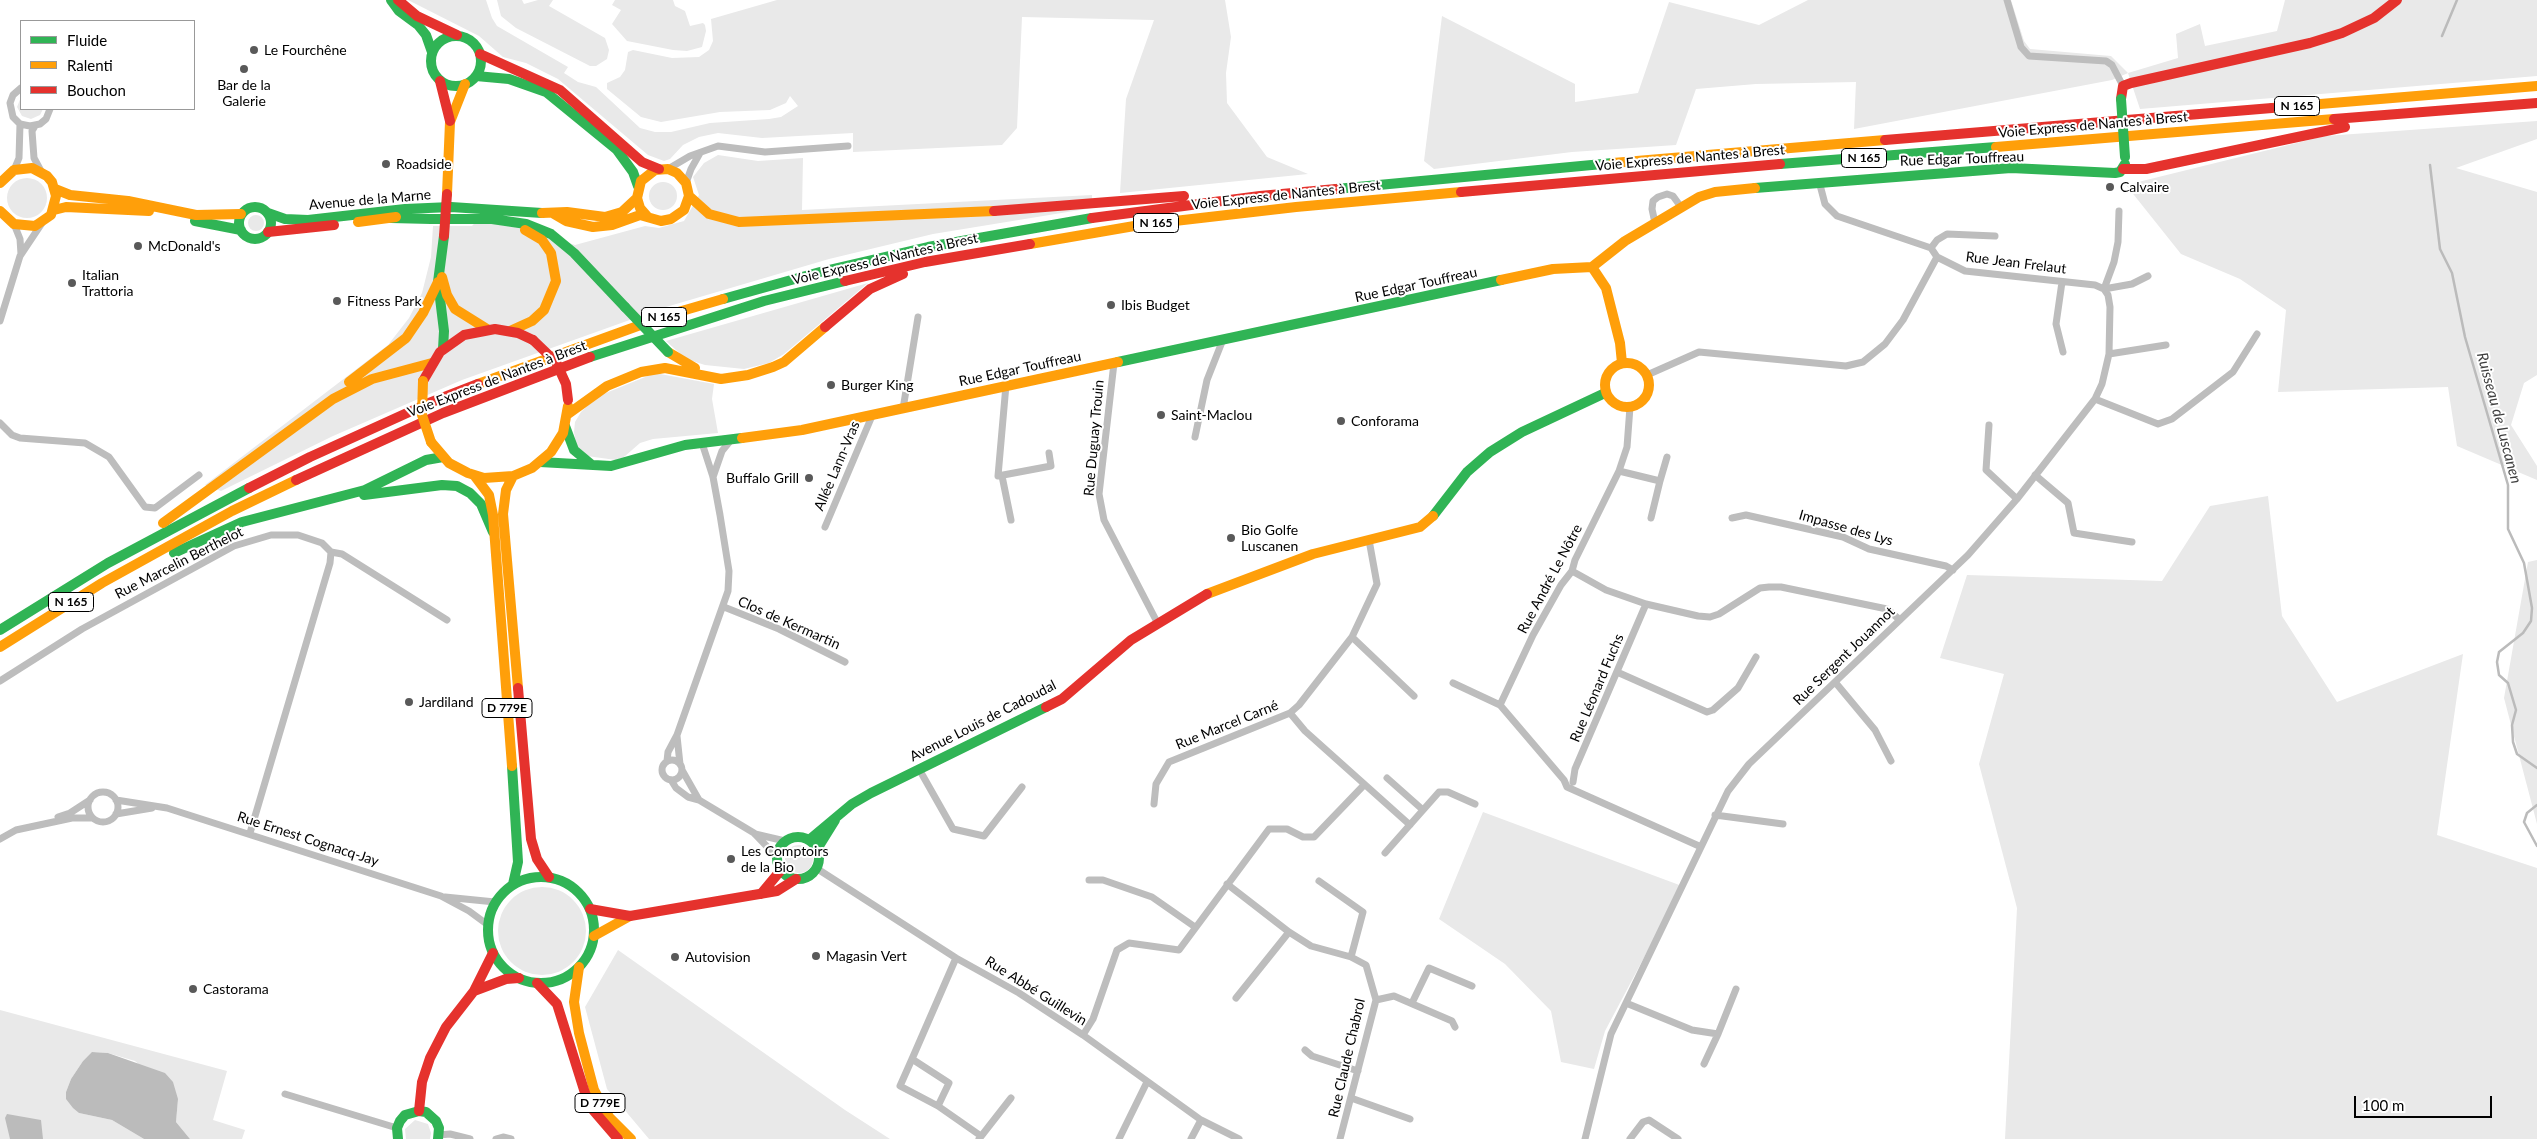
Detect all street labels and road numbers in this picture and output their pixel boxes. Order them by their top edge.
road number: N 165 [2274,96,2320,115]
street label: Voie Express de Nantes à Brest [1998,108,2188,142]
street label: Voie Express de Nantes à Brest [1595,141,1785,175]
road number: N 165 [1842,148,1886,168]
street label: Rue Edgar Touffreau [1900,148,2024,170]
street label: Voie Express de Nantes à Brest [1191,177,1381,213]
street label: Avenue de la Marne [308,186,432,214]
road number: N 165 [1134,214,1178,232]
street label: Voie Express de Nantes à Brest [790,229,980,289]
street label: Rue Jean Frelaut [1965,248,2067,278]
street label: Rue Edgar Touffreau [1353,264,1479,306]
road number: N 165 [642,308,686,326]
street label: Voie Express de Nantes à Brest [405,337,589,421]
street label: Rue Edgar Touffreau [957,348,1083,390]
street label: Rue Duguay Trouin [1081,379,1107,497]
street label: Allée Lann-Vras [811,419,863,513]
street label: Impasse des Lys [1797,507,1895,549]
street label: Rue André Le Nôtre [1514,522,1586,636]
street label: Rue Marcelin Berthelot [112,523,246,603]
road number: N 165 [48,592,94,612]
street label: Clos de Kermartin [735,593,843,653]
street label: Rue Sergent Jouannot [1790,603,1898,709]
street label: Rue Léonard Fuchs [1567,631,1627,745]
street label: Avenue Louis de Cadoudal [907,677,1059,765]
street label: Rue Marcel Carné [1173,697,1281,753]
road number: D 779E [482,698,532,718]
street label: Rue Ernest Cognacq-Jay [235,808,381,870]
street label: Rue Abbé Guillevin [982,953,1090,1029]
street label: Rue Claude Chabrol [1325,997,1369,1119]
road number: D 779E [575,1094,625,1112]

